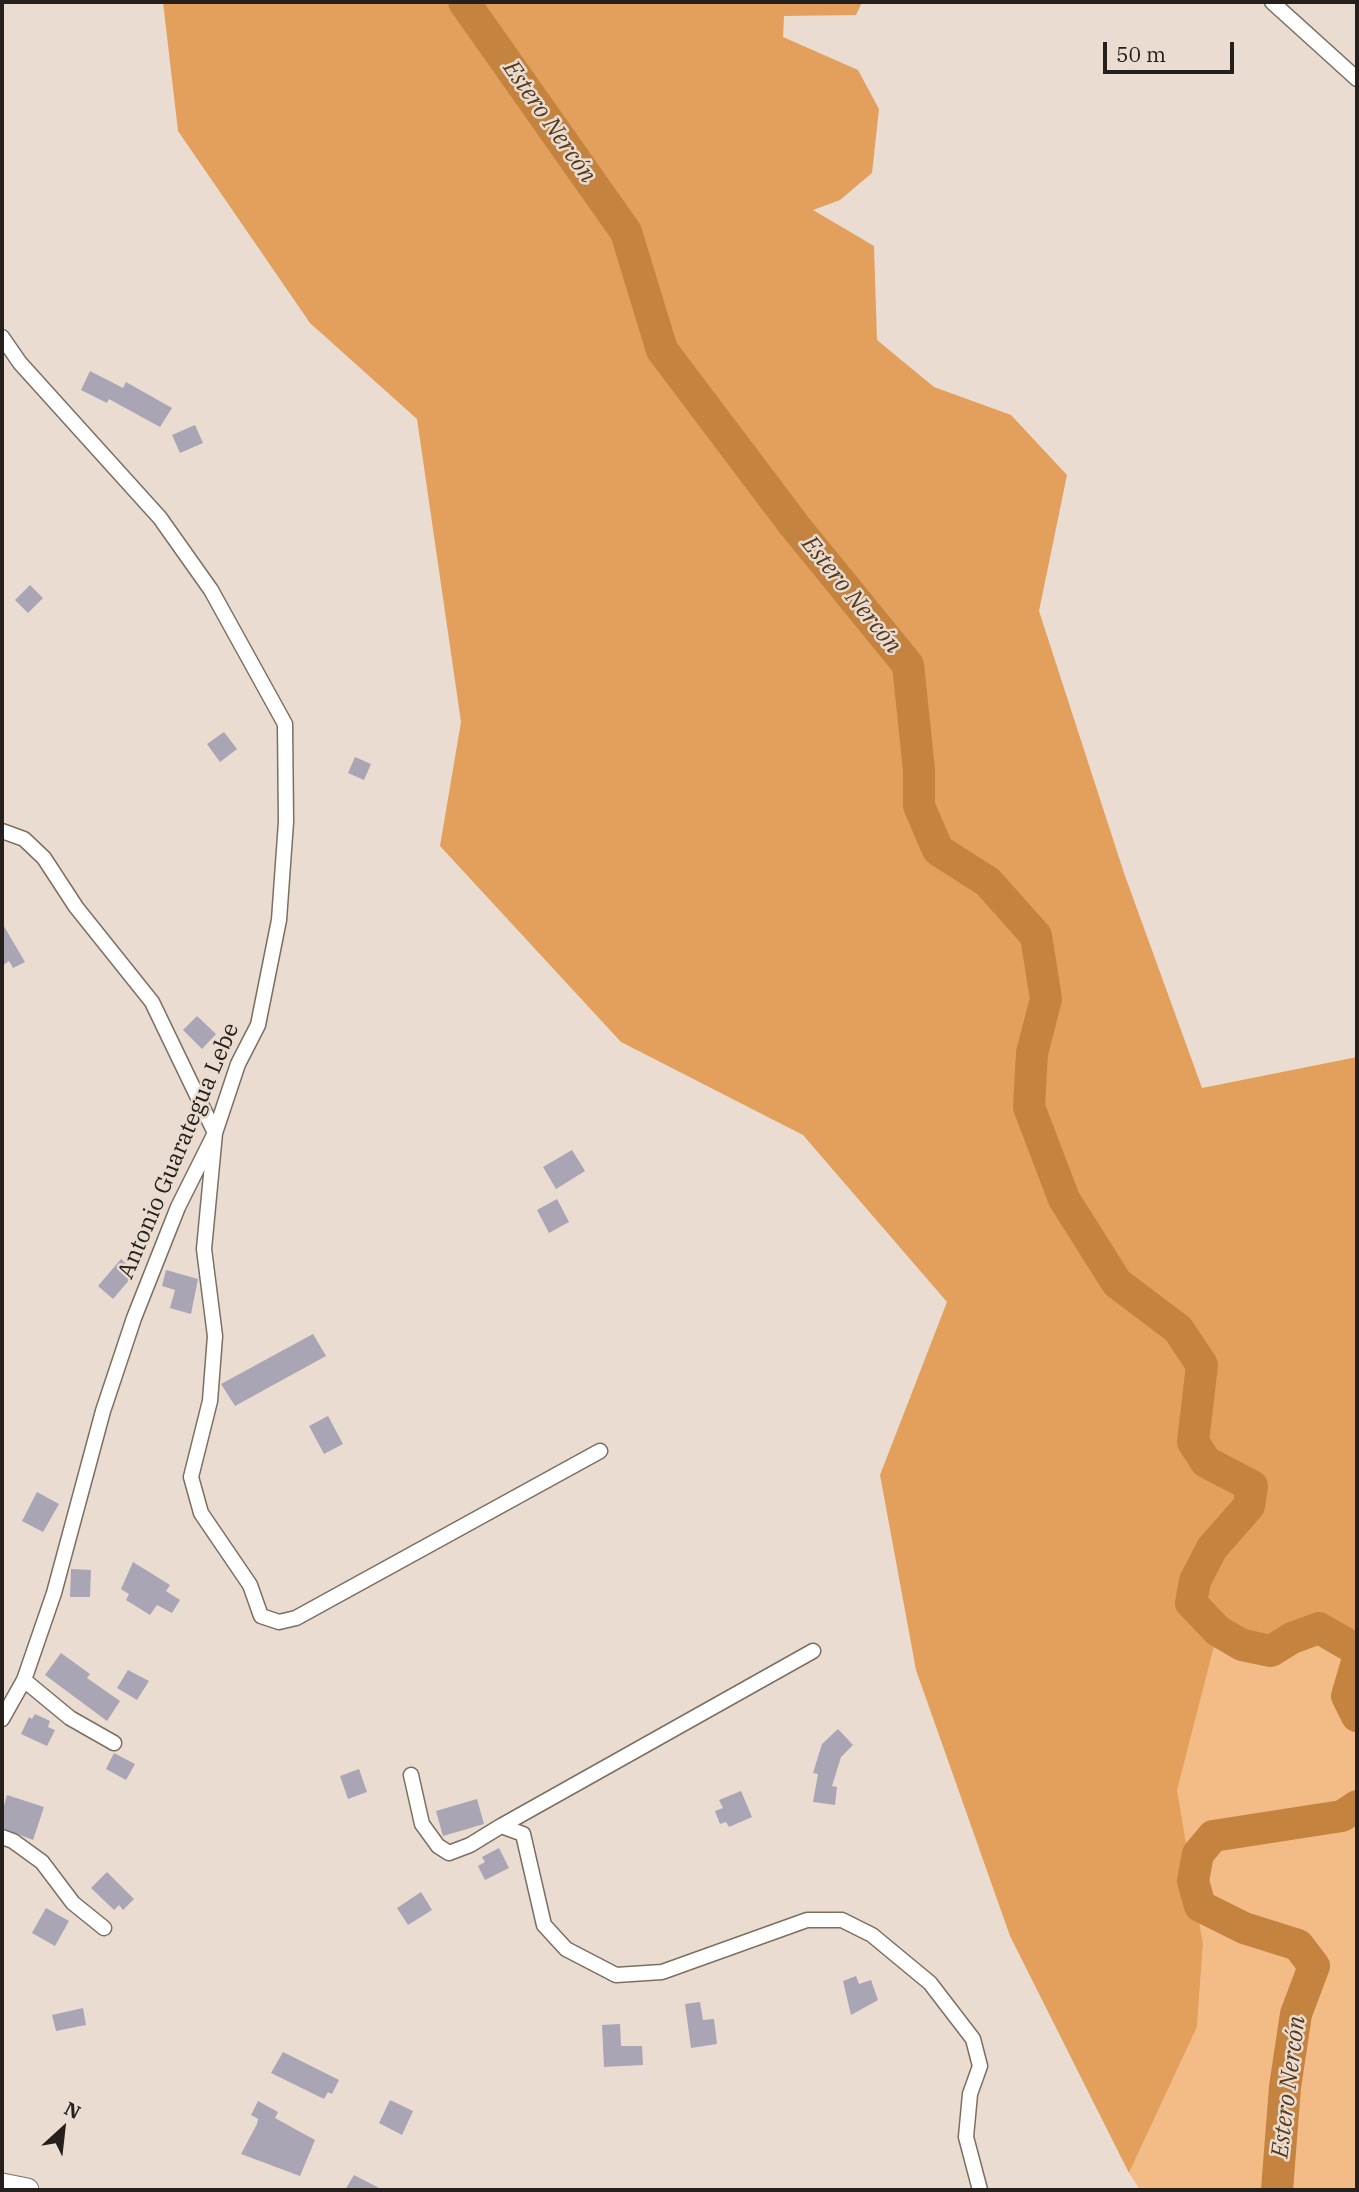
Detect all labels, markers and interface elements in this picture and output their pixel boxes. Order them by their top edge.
scale bar [1107,28,1238,72]
text: 50 m [1116,40,1166,68]
water label: Estero Nercón [496,55,602,189]
water label: Estero Nercón [795,531,907,659]
street label: Antonio Guarategua Lebe [113,1019,245,1283]
water label: Estero Nercón [1266,2014,1312,2160]
north arrow [28,2094,98,2164]
text: N [60,2096,85,2124]

